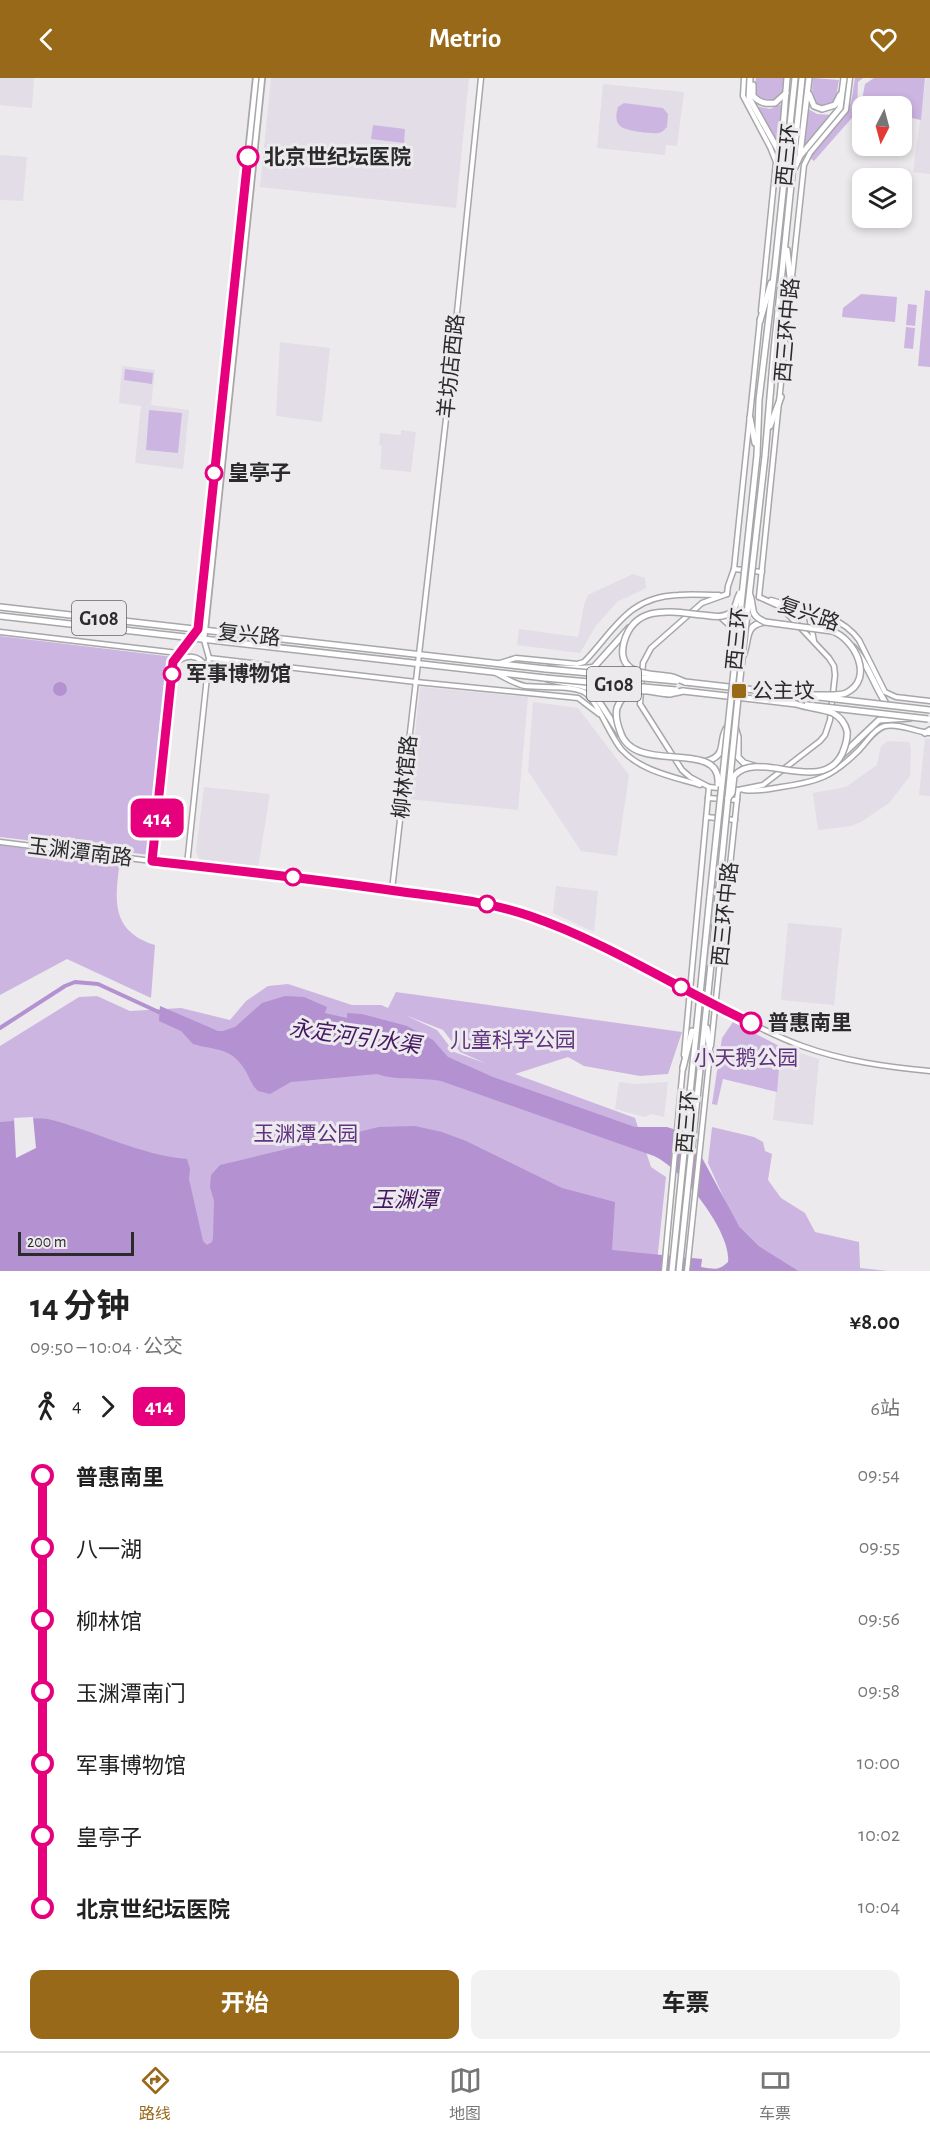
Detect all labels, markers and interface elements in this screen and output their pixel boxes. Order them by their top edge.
icon: back [30,23,63,56]
icon: heart [867,23,900,56]
text: Metrio [429,25,501,52]
north arrow [852,96,912,156]
map controls [852,96,912,228]
street label: 西三环 [774,123,801,187]
place label: 北京世纪坛医院 [264,145,411,168]
marker: 北京世纪坛医院 [237,146,259,168]
button: layers [852,168,912,228]
street label: 西三环中路 [771,277,803,383]
street label: 羊坊店西路 [435,313,467,419]
place label: 皇亭子 [228,461,291,484]
marker: 皇亭子 [205,464,223,482]
street label: 复兴路 [776,593,842,635]
road number: G108 [72,601,126,635]
street label: 西三环 [724,607,751,671]
street label: 复兴路 [217,621,281,649]
place label: 军事博物馆 [186,662,291,685]
marker: 军事博物馆 [163,665,181,683]
road number: G108 [587,667,641,701]
place label: 公主坟 [752,680,815,702]
marker: 公主坟 [730,682,748,700]
street label: 柳林馆路 [390,734,420,820]
line badge: 414 [122,798,192,838]
text: 414 [143,808,171,829]
street label: 玉渊潭南路 [27,835,133,869]
street label: 西三环中路 [709,861,741,967]
unlabelled marker [284,868,302,886]
unlabelled marker [478,895,496,913]
unlabelled marker [672,978,690,996]
place label: 普惠南里 [768,1011,852,1034]
marker: 普惠南里 [740,1012,762,1034]
water label: 永定河引水渠 [288,1016,425,1057]
park label: 儿童科学公园 [450,1029,576,1051]
park label: 小天鹅公园 [694,1047,799,1069]
street label: 西三环 [674,1090,701,1154]
park label: 玉渊潭公园 [254,1123,359,1145]
water label: 玉渊潭 [372,1188,442,1211]
scale bar [18,1229,134,1256]
text: 200 m [27,1234,67,1250]
text: 14 分钟 [30,1291,129,1324]
text: ¥8.00 [850,1311,900,1333]
text: 09:50 – 10:04 · 公交 [30,1337,183,1357]
icon: walk [30,1390,63,1423]
icon: forward [91,1390,124,1423]
text: 4 [72,1396,82,1416]
text: 414 [145,1396,173,1417]
text: 6站 [871,1399,900,1419]
text: 09:54 [857,1465,900,1485]
text: 普惠南里 [76,1467,164,1489]
text: 09:55 [859,1537,900,1557]
text: 八一湖 [76,1539,142,1561]
text: 09:56 [858,1609,900,1629]
text: 柳林馆 [76,1611,142,1633]
text: 09:58 [858,1681,900,1701]
text: 玉渊潭南门 [76,1683,186,1705]
text: 10:00 [857,1753,900,1773]
text: 军事博物馆 [76,1755,186,1777]
text: 10:02 [858,1825,900,1845]
text: 皇亭子 [76,1827,142,1849]
text: 10:04 [858,1897,900,1917]
text: 北京世纪坛医院 [76,1899,230,1921]
button: 开始 [30,1970,459,2039]
button: 车票 [471,1970,900,2039]
tab: 路线 [139,2064,172,2124]
tab: 地图 [449,2064,482,2124]
tab: 车票 [759,2064,792,2124]

